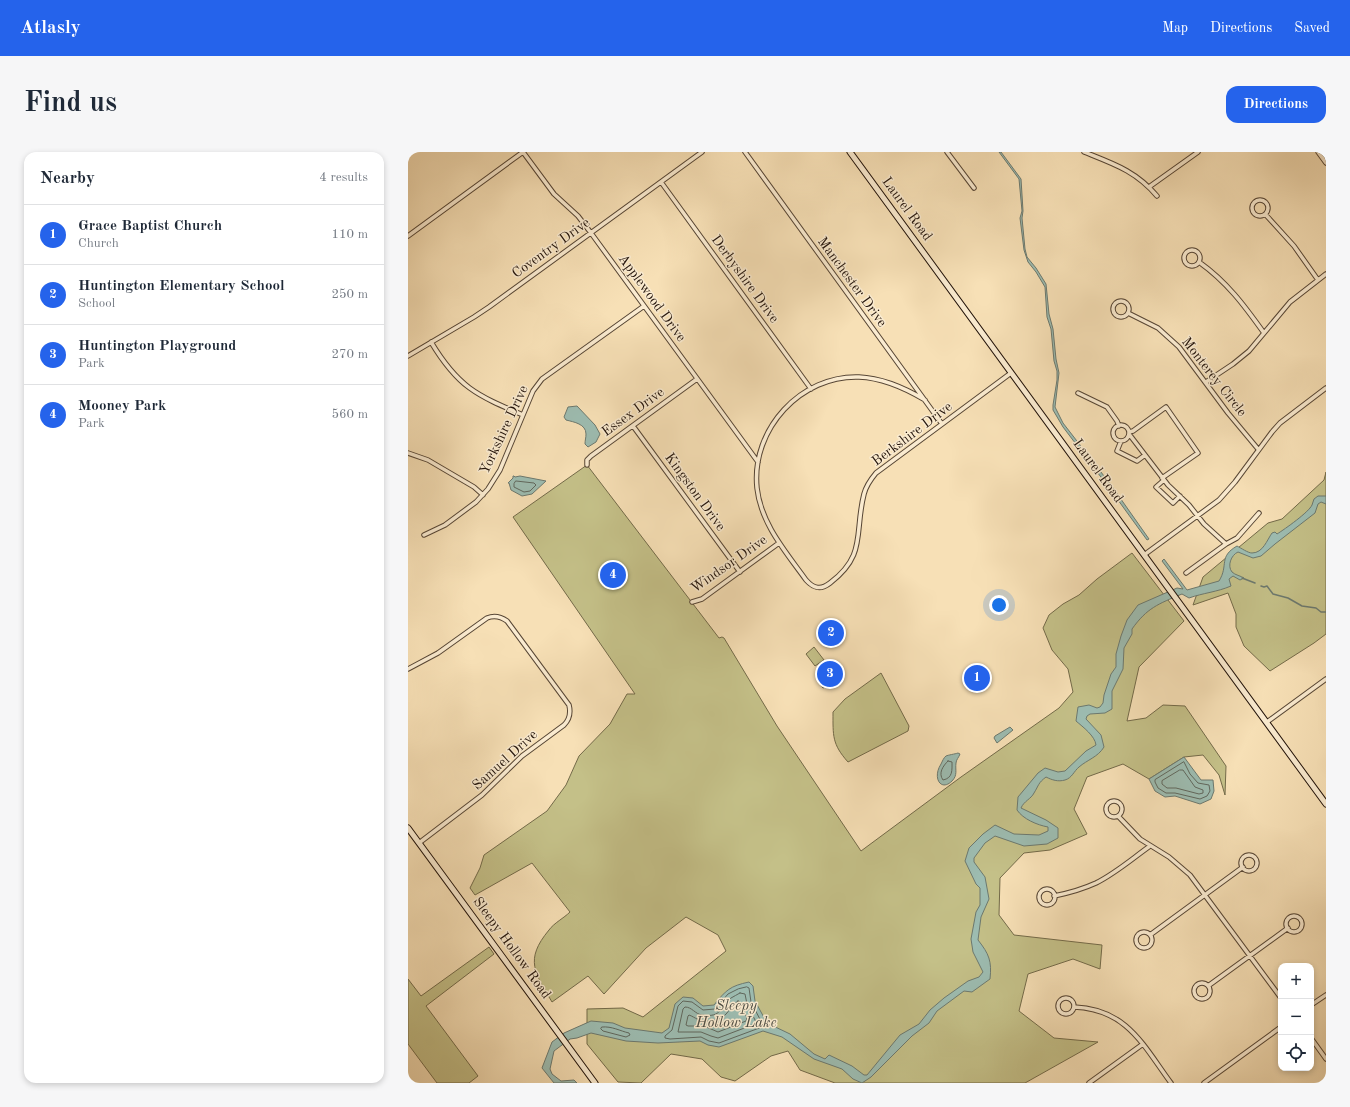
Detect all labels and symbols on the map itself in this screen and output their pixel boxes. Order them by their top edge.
street label: Laurel Road [879,175,935,243]
street label: Coventry Drive [510,215,592,281]
street label: Derbyshire Drive [709,232,781,326]
street label: Manchester Drive [815,235,889,329]
street label: Applewood Drive [616,252,688,344]
street label: Monterey Circle [1179,335,1249,419]
street label: Yorkshire Drive [477,383,531,477]
street label: Essex Drive [599,385,667,439]
street label: Berkshire Drive [869,399,955,469]
street label: Laurel Road [1070,437,1126,505]
street label: Kingston Drive [662,450,728,534]
street label: Windsor Drive [688,533,770,595]
pin: 4 [600,560,626,590]
your location [989,595,1009,615]
pin: 2 [818,618,844,648]
pin: 3 [817,659,843,689]
pin: 1 [964,663,990,693]
street label: Samuel Drive [470,727,540,793]
street label: Sleepy Hollow Road [470,894,554,1002]
water label: Sleepy Hollow Lake [694,999,777,1031]

